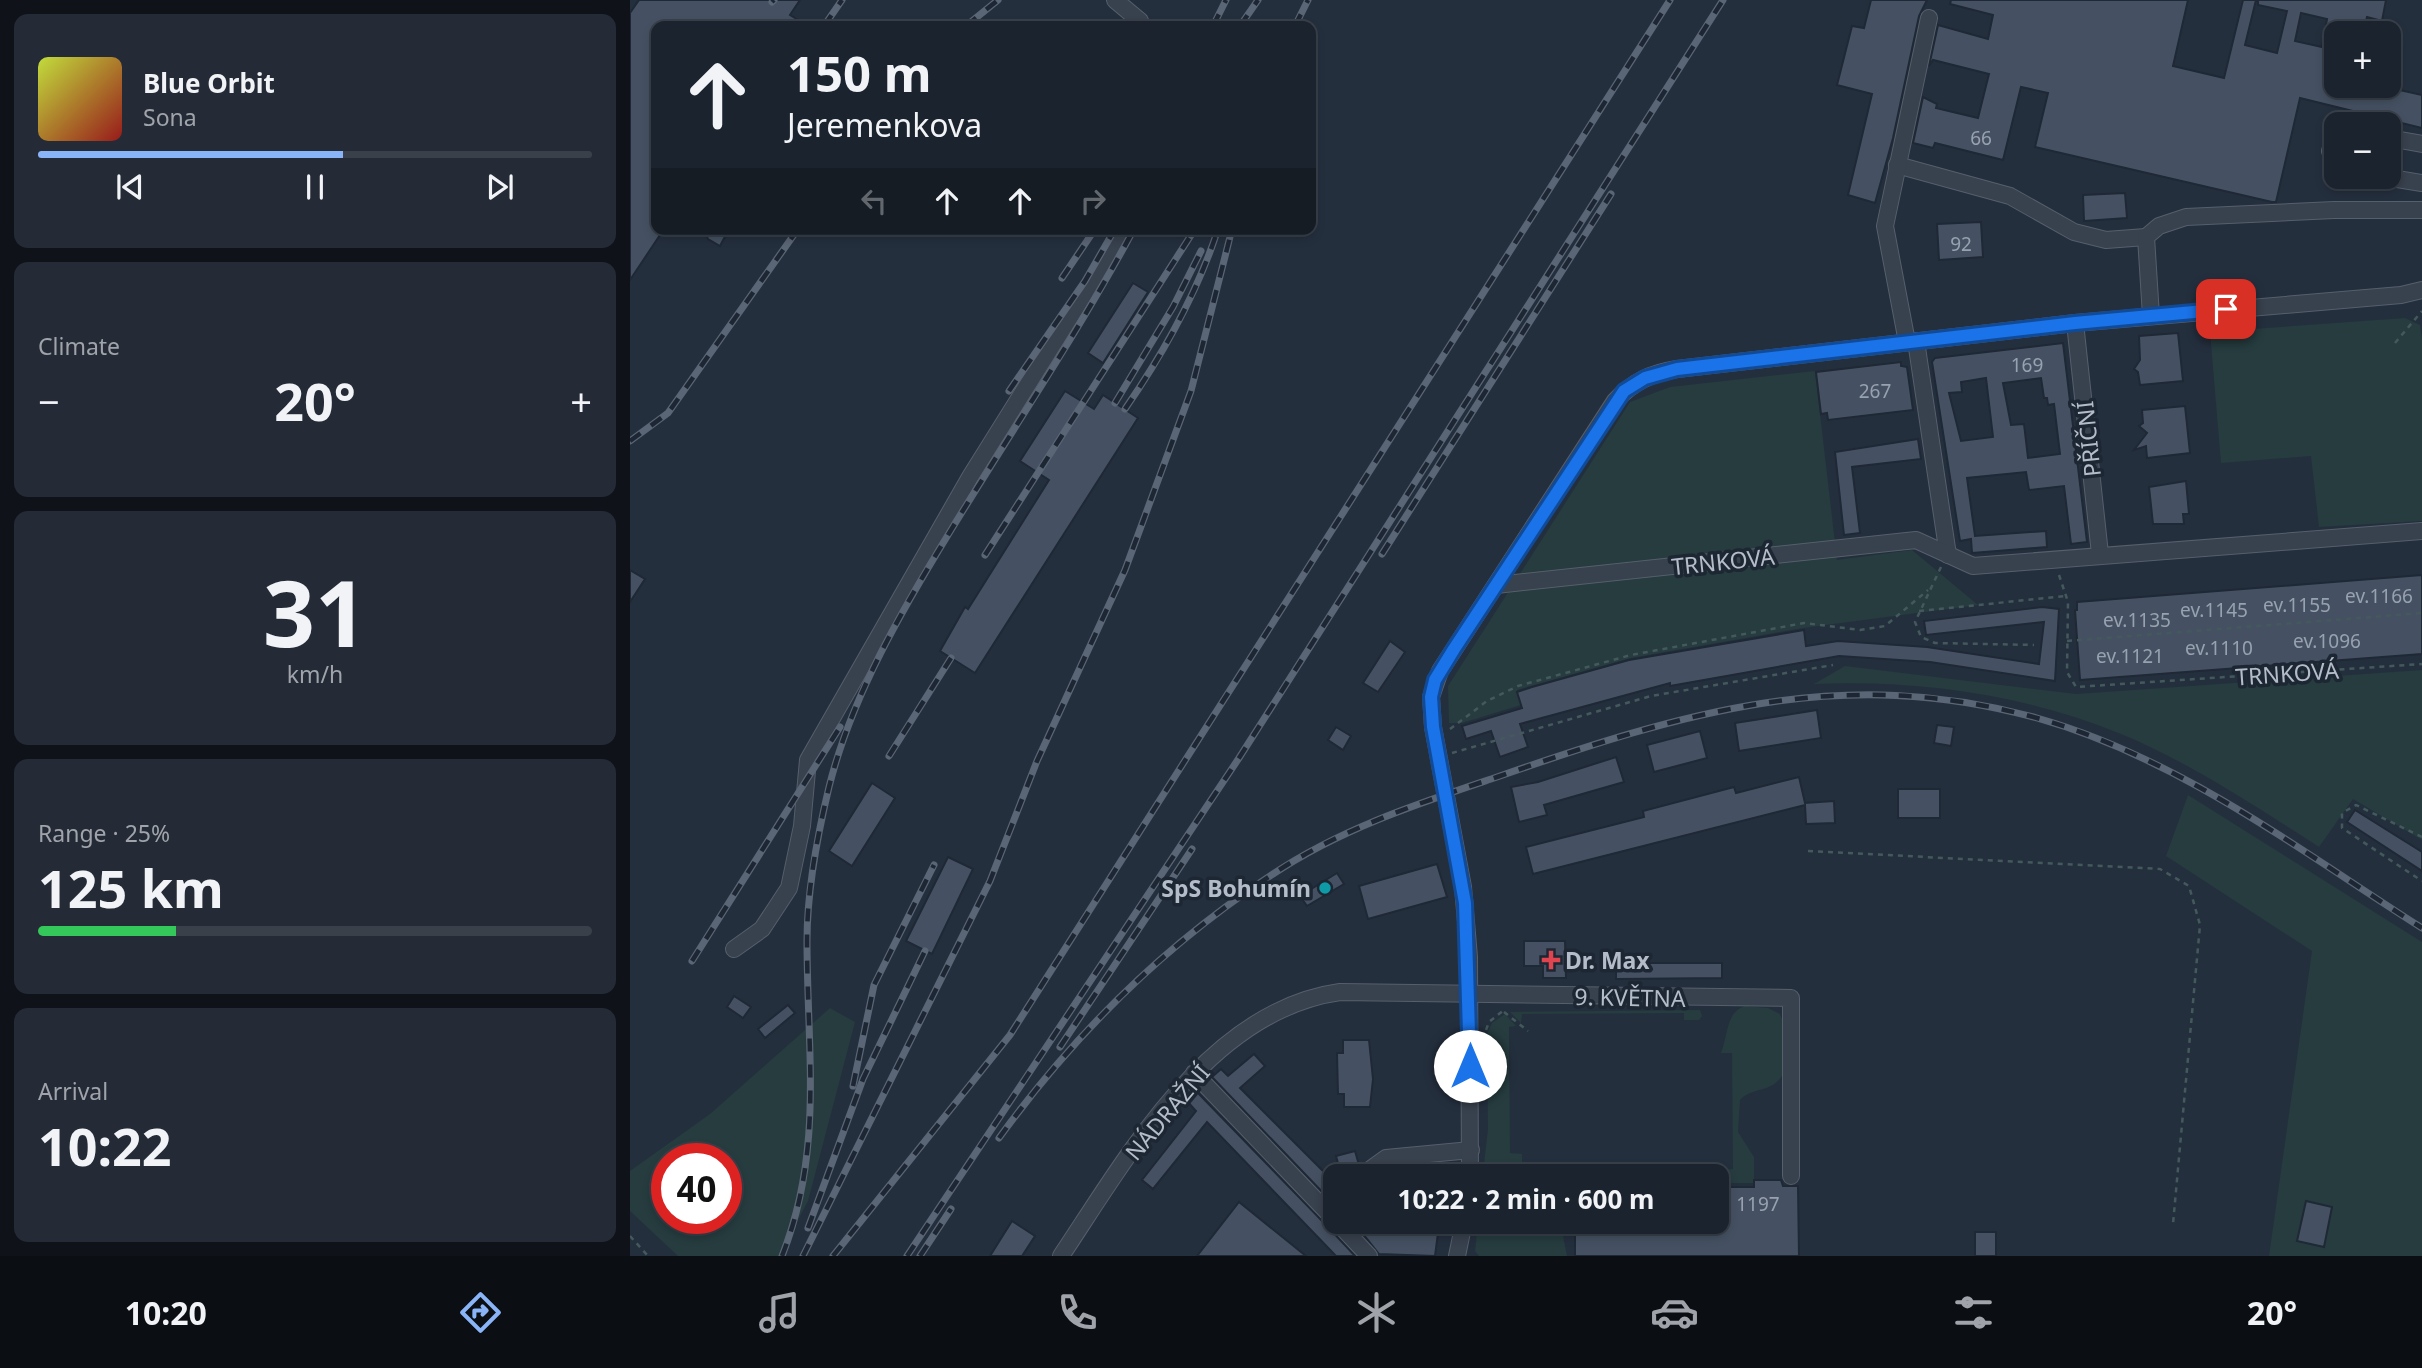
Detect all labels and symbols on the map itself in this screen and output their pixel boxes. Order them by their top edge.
house number: 66 [1970,125,1992,151]
house number: 92 [1950,231,1972,257]
pin [2196,279,2256,339]
house number: 169 [2011,352,2043,378]
house number: 267 [1859,378,1891,404]
street label: PŘÍČNÍ [2068,399,2108,478]
street label: TRNKOVÁ [1670,540,1777,582]
house number: ev.1166 [2345,583,2413,609]
house number: ev.1155 [2263,592,2331,618]
house number: ev.1145 [2180,597,2248,623]
house number: ev.1135 [2103,607,2171,633]
house number: ev.1096 [2293,628,2361,654]
house number: ev.1110 [2185,635,2253,661]
house number: ev.1121 [2096,643,2164,669]
street label: TRNKOVÁ [2234,653,2340,693]
place label: SpS Bohumín [1161,872,1311,904]
marker: SpS Bohumín [1317,880,1333,896]
place label: Dr. Max [1565,944,1650,976]
marker: Dr. Max [1543,952,1559,968]
street label: 9. KVĚTNA [1574,980,1686,1014]
position arrow [1433,1029,1507,1103]
street label: NÁDRAŽNÍ [1117,1057,1217,1167]
speed limit sign: 40 [651,1143,742,1234]
house number: 1197 [1736,1191,1780,1217]

